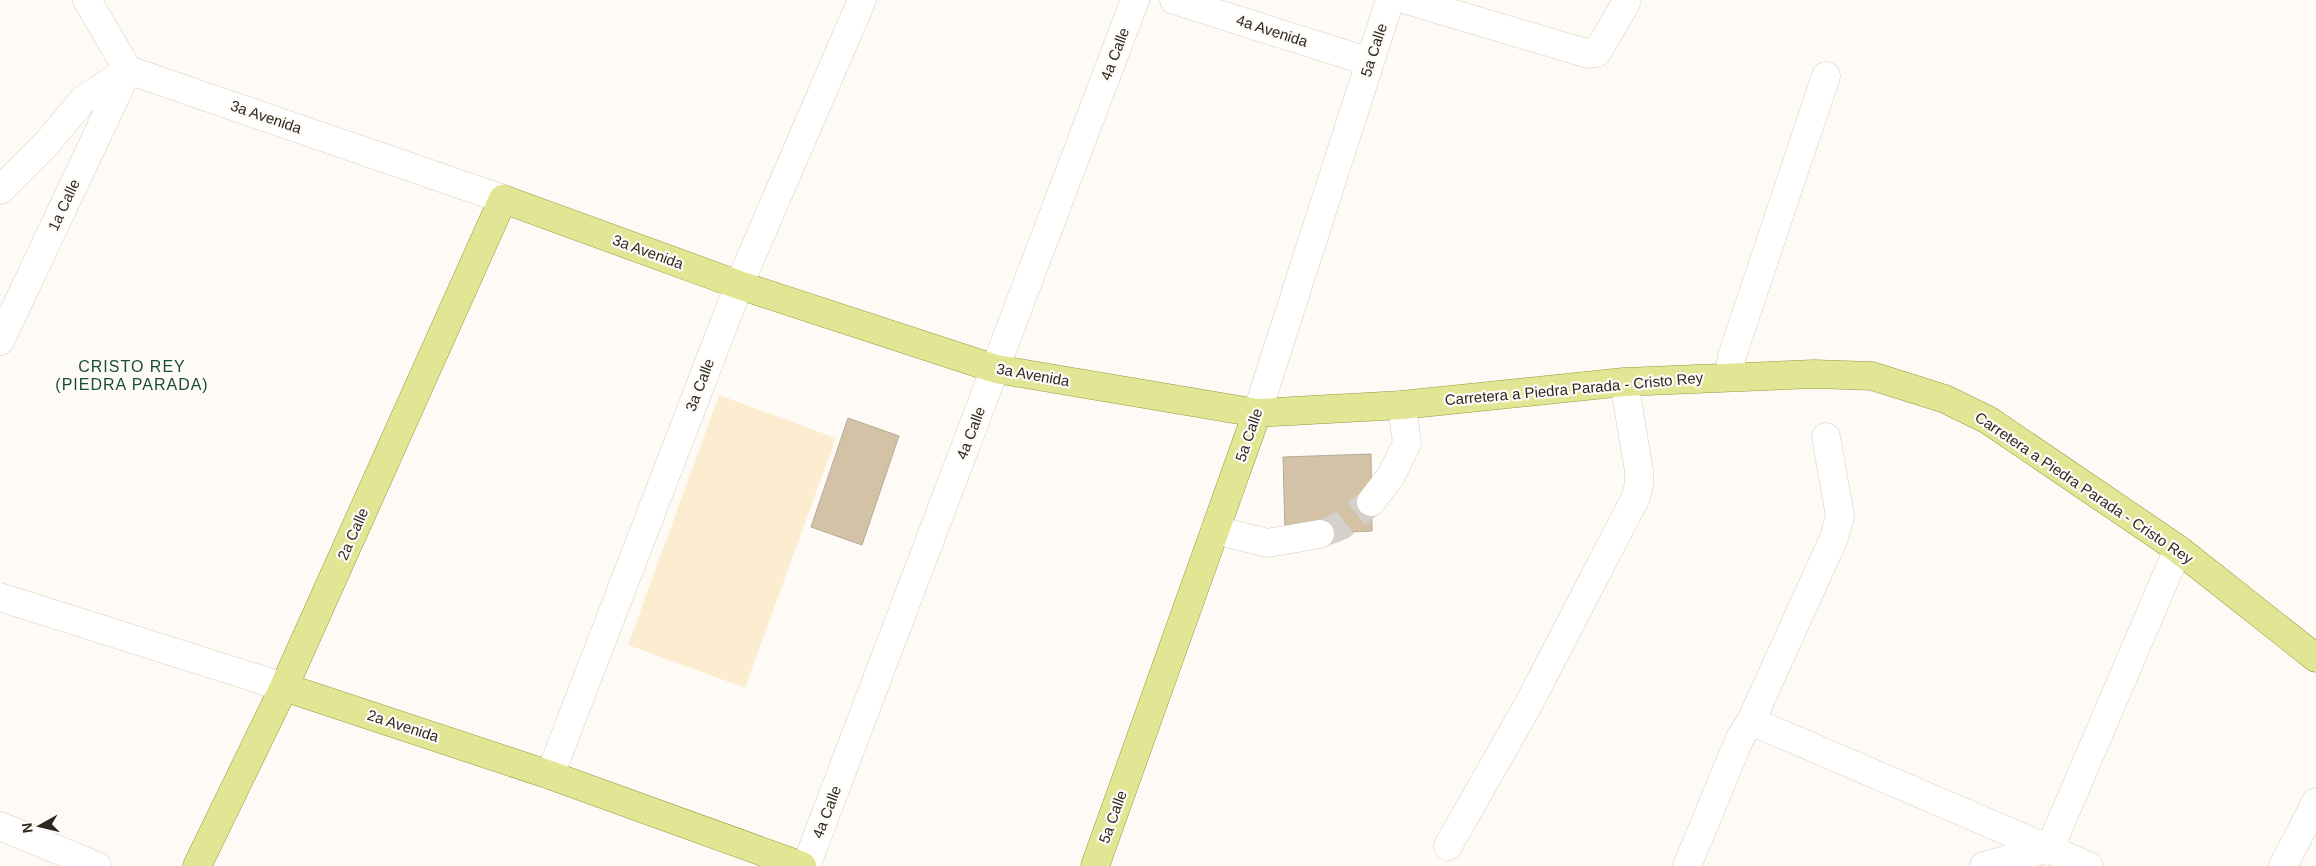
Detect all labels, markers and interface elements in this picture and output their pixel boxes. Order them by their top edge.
street label: 4a Avenida [1234,11,1311,50]
street label: 5a Calle [1357,21,1390,79]
street label: 4a Calle [1097,25,1132,83]
street label: 3a Avenida [228,96,305,137]
street label: 1a Calle [44,176,83,233]
street label: 3a Avenida [611,231,686,272]
street label: 3a Calle [682,356,717,414]
district label: CRISTO REY (PIEDRA PARADA) [55,358,209,393]
street label: 3a Avenida [995,360,1072,389]
street label: Carretera a Piedra Parada - Cristo Rey [1444,369,1704,408]
street label: 4a Calle [953,404,988,462]
street label: 5a Calle [1232,406,1266,464]
street label: Carretera a Piedra Parada - Cristo Rey [1972,408,2197,567]
street label: 2a Calle [334,505,372,562]
street label: 2a Avenida [365,706,442,745]
street label: 4a Calle [809,783,844,841]
street label: 5a Calle [1095,788,1130,846]
north arrow [15,801,65,851]
text: N [18,822,36,834]

